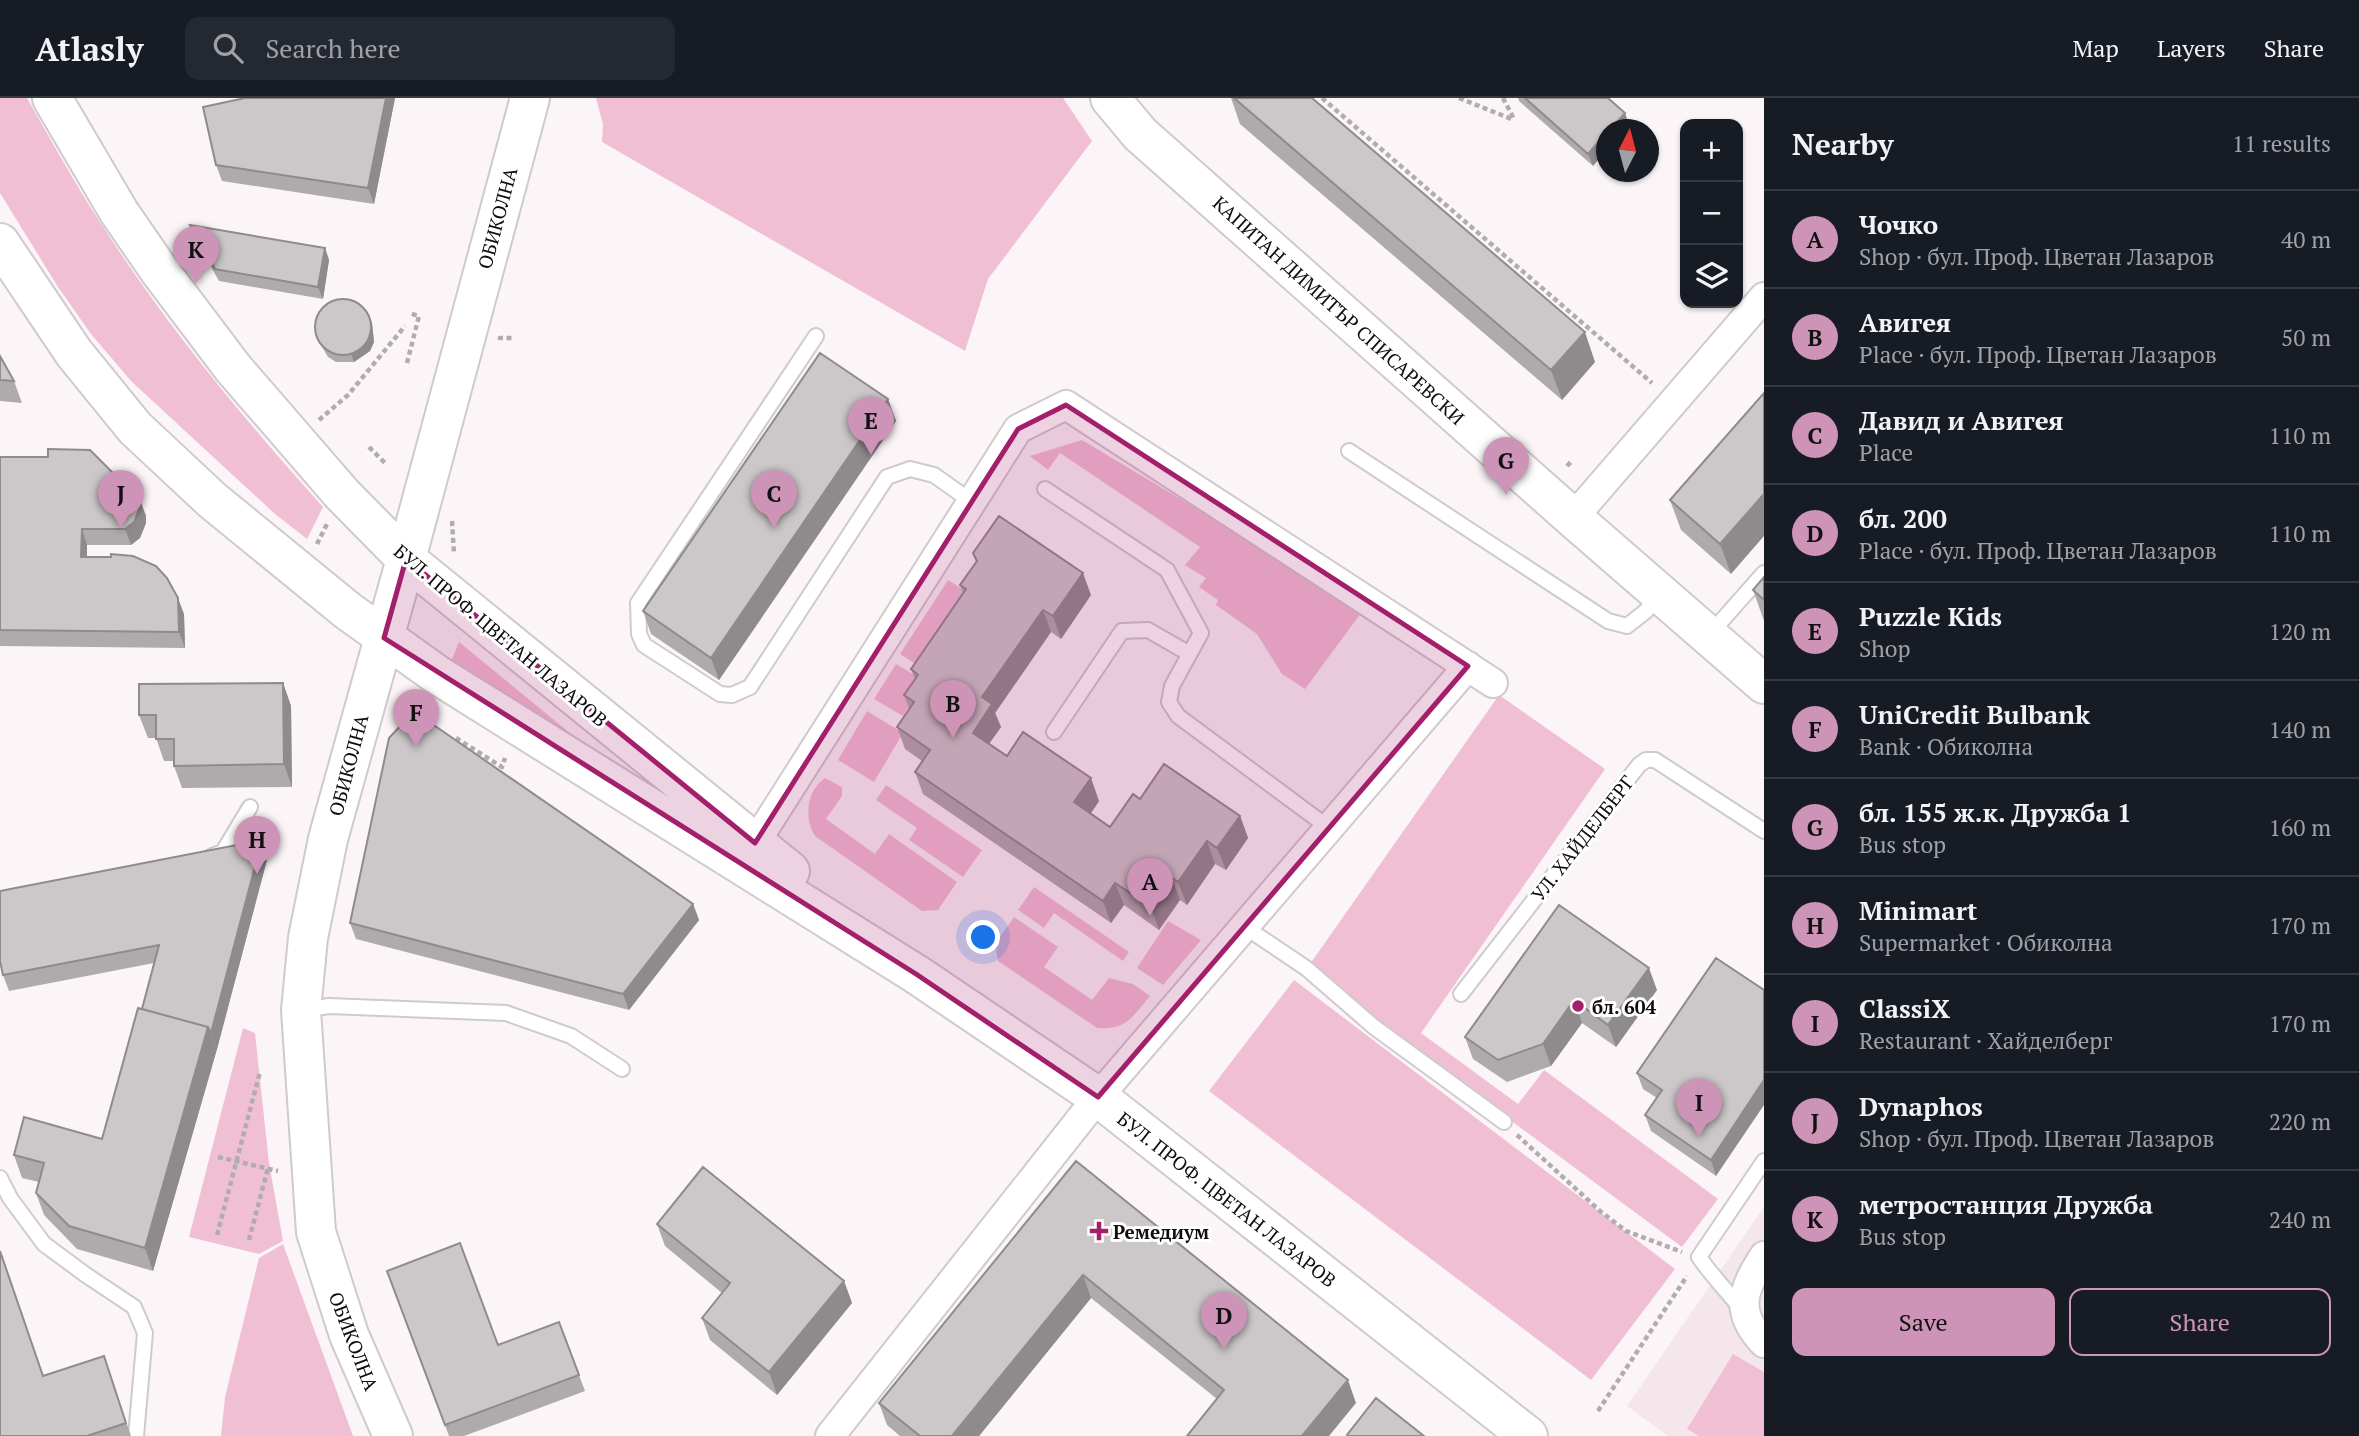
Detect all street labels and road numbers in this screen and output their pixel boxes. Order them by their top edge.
street label: ОБИКОЛНА [471,165,523,271]
street label: КАПИТАН ДИМИТЪР СПИСАРЕВСКИ [1208,190,1470,430]
street label: БУЛ. ПРОФ. ЦВЕТАН ЛАЗАРОВ [389,538,613,732]
street label: ОБИКОЛНА [322,712,374,818]
street label: УЛ. ХАЙДЕЛБЕРГ [1525,770,1639,906]
street label: БУЛ. ПРОФ. ЦВЕТАН ЛАЗАРОВ [1112,1106,1342,1292]
street label: ОБИКОЛНА [324,1288,384,1394]

